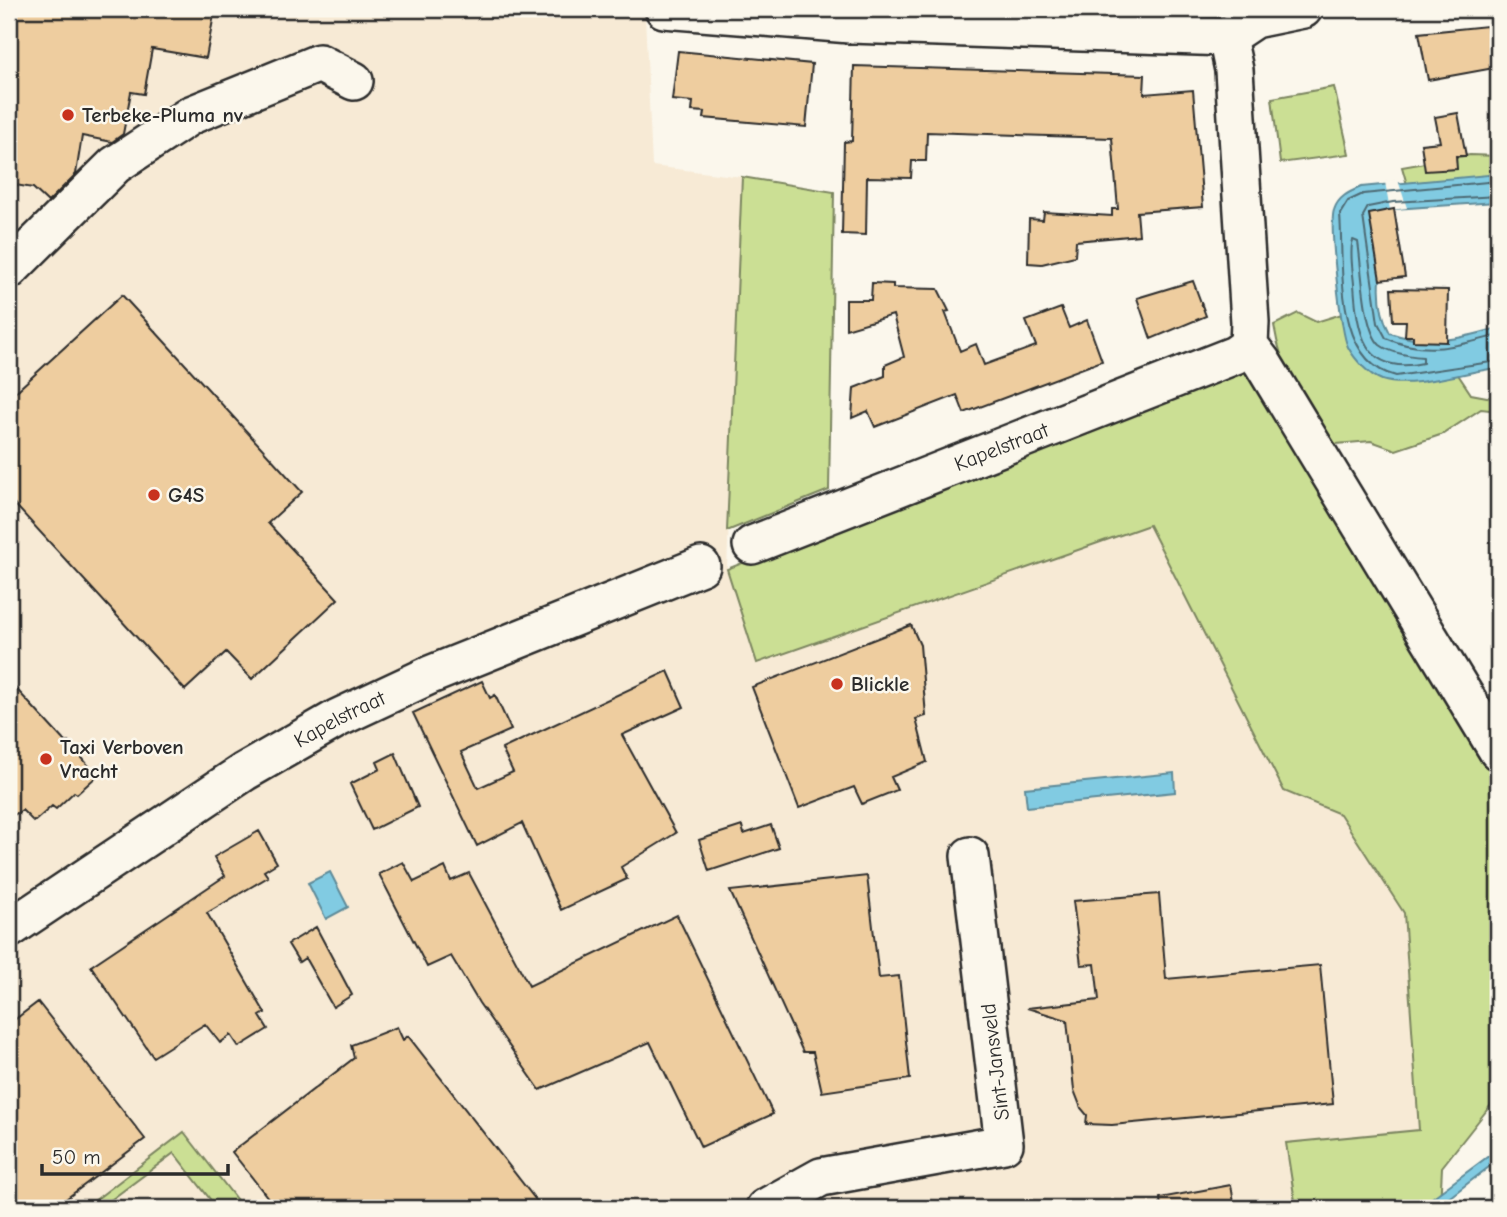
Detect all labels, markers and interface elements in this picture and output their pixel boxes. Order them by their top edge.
place label: Terbeke-Pluma nv [82,103,243,127]
marker: Terbeke-Pluma nv [60,107,76,123]
street label: Kapelstraat [951,417,1053,476]
place label: G4S [168,483,204,507]
marker: G4S [146,487,162,503]
place label: Blickle [851,672,909,696]
marker: Blickle [829,676,845,692]
street label: Kapelstraat [290,685,390,753]
place label: Taxi Verboven Vracht [60,735,184,783]
marker: Taxi Verboven Vracht [38,751,54,767]
street label: Sint-Jansveld [976,1002,1014,1122]
scale bar [42,1133,228,1177]
text: 50 m [52,1145,101,1169]

